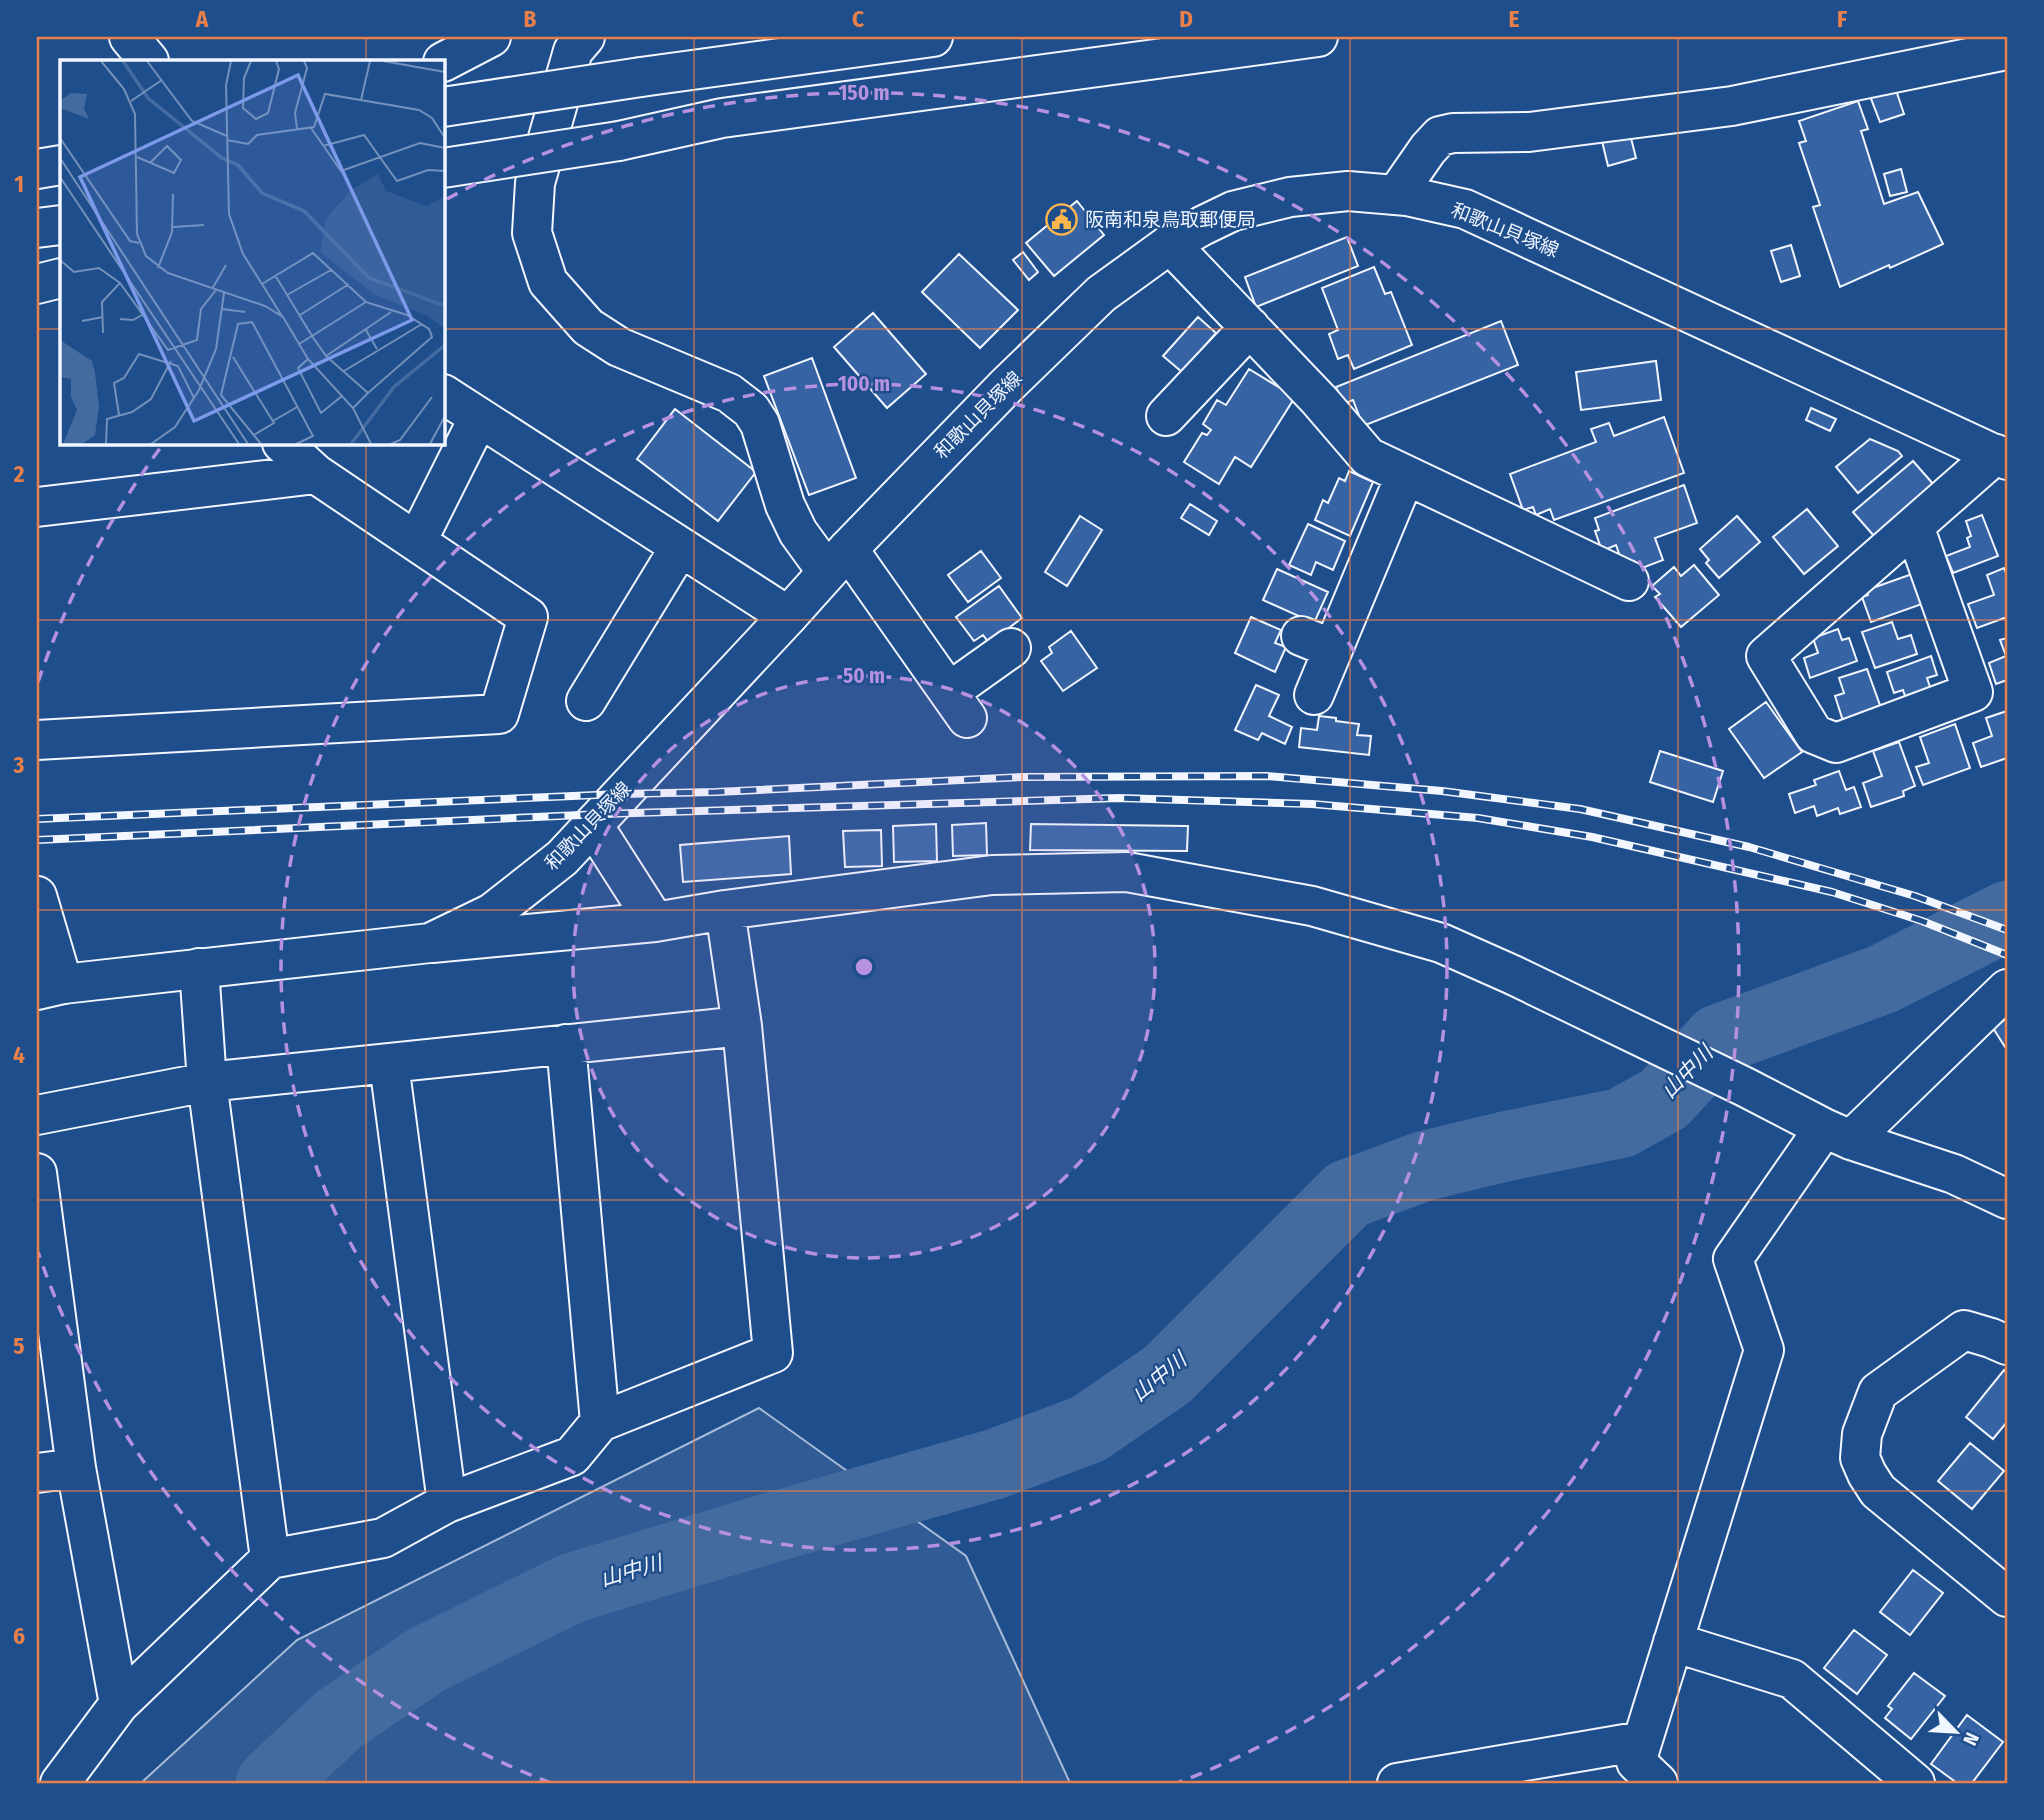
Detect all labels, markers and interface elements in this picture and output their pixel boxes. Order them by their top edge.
text: A [195,5,209,33]
text: B [524,5,537,33]
text: C [852,5,864,33]
text: D [1179,5,1193,33]
text: E [1509,5,1520,33]
text: F [1837,5,1847,33]
inset map [60,60,444,444]
text: 150 m [838,80,890,106]
text: 1 [14,170,24,198]
street label: 和歌山貝塚線 [1448,198,1562,262]
public building icon: 阪南和泉鳥取郵便局 [1045,202,1079,236]
place label: 阪南和泉鳥取郵便局 [1085,208,1256,231]
street label: 和歌山貝塚線 [930,367,1026,463]
text: 100 m [838,371,890,397]
text: 2 [13,460,25,488]
text: 50 m [843,663,885,689]
text: 3 [13,751,25,779]
street label: 和歌山貝塚線 [540,777,636,875]
centre of rings [852,955,876,979]
water label: 山中川 [1656,1039,1720,1104]
text: 4 [13,1041,25,1069]
text: 5 [13,1332,25,1360]
water label: 山中川 [1126,1346,1193,1407]
water label: 山中川 [597,1549,667,1592]
text: 6 [13,1622,25,1650]
north arrow [1922,1698,1992,1768]
text: N [1958,1729,1984,1749]

